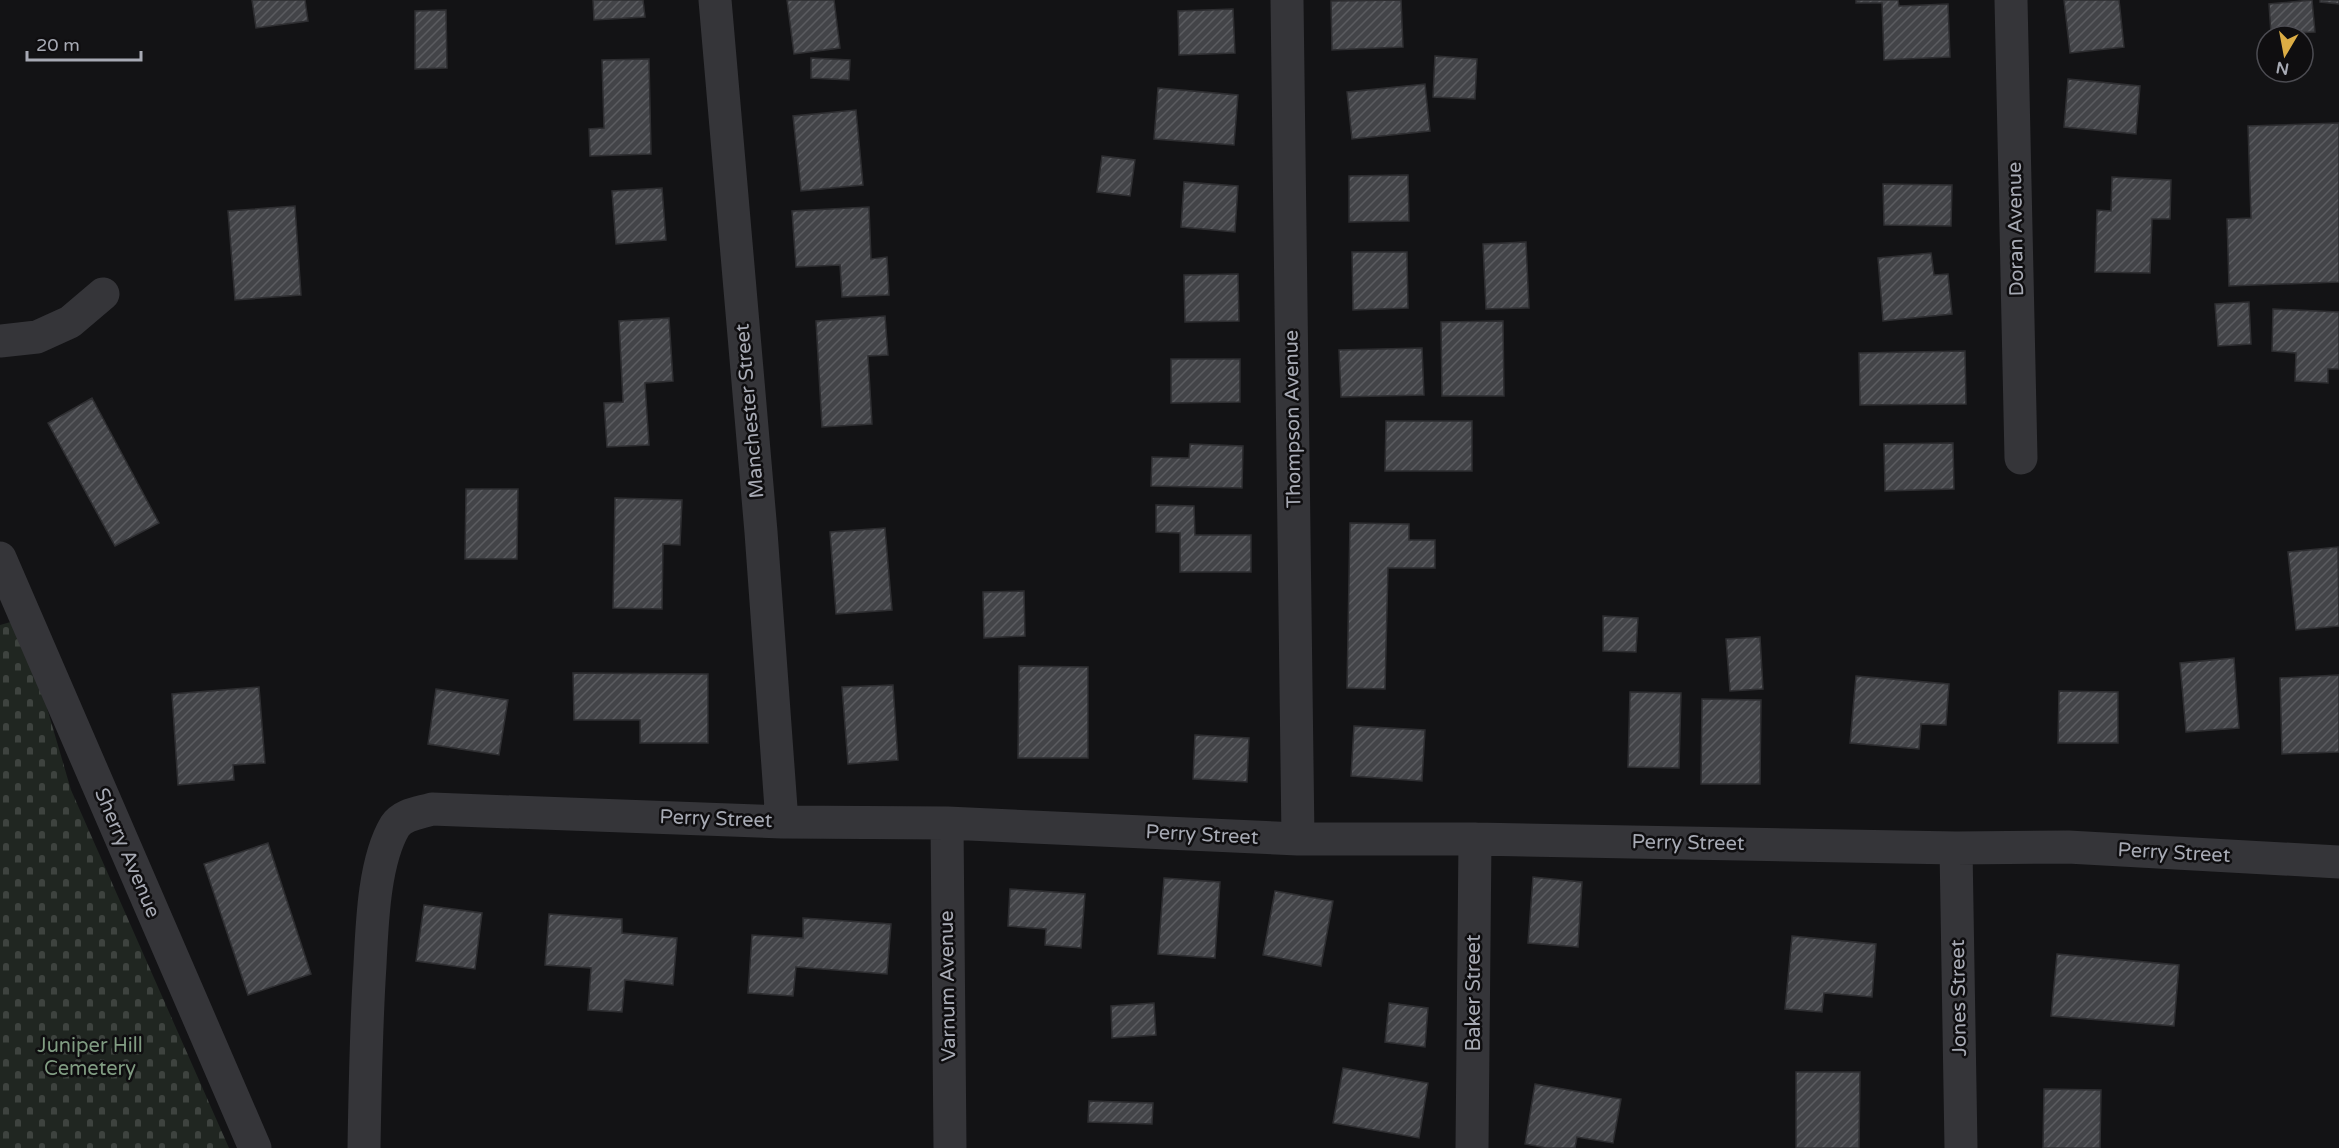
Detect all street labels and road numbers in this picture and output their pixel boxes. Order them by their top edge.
street label: Doran Avenue [2003,161,2029,297]
street label: Manchester Street [730,322,770,499]
street label: Thompson Avenue [1279,330,1307,508]
street label: Sherry Avenue [89,785,165,921]
street label: Perry Street [659,805,773,833]
street label: Perry Street [1145,820,1259,850]
street label: Perry Street [1631,830,1745,856]
street label: Perry Street [2117,838,2231,868]
street label: Varnum Avenue [935,910,961,1062]
street label: Baker Street [1462,934,1486,1052]
street label: Jones Street [1946,939,1972,1057]

